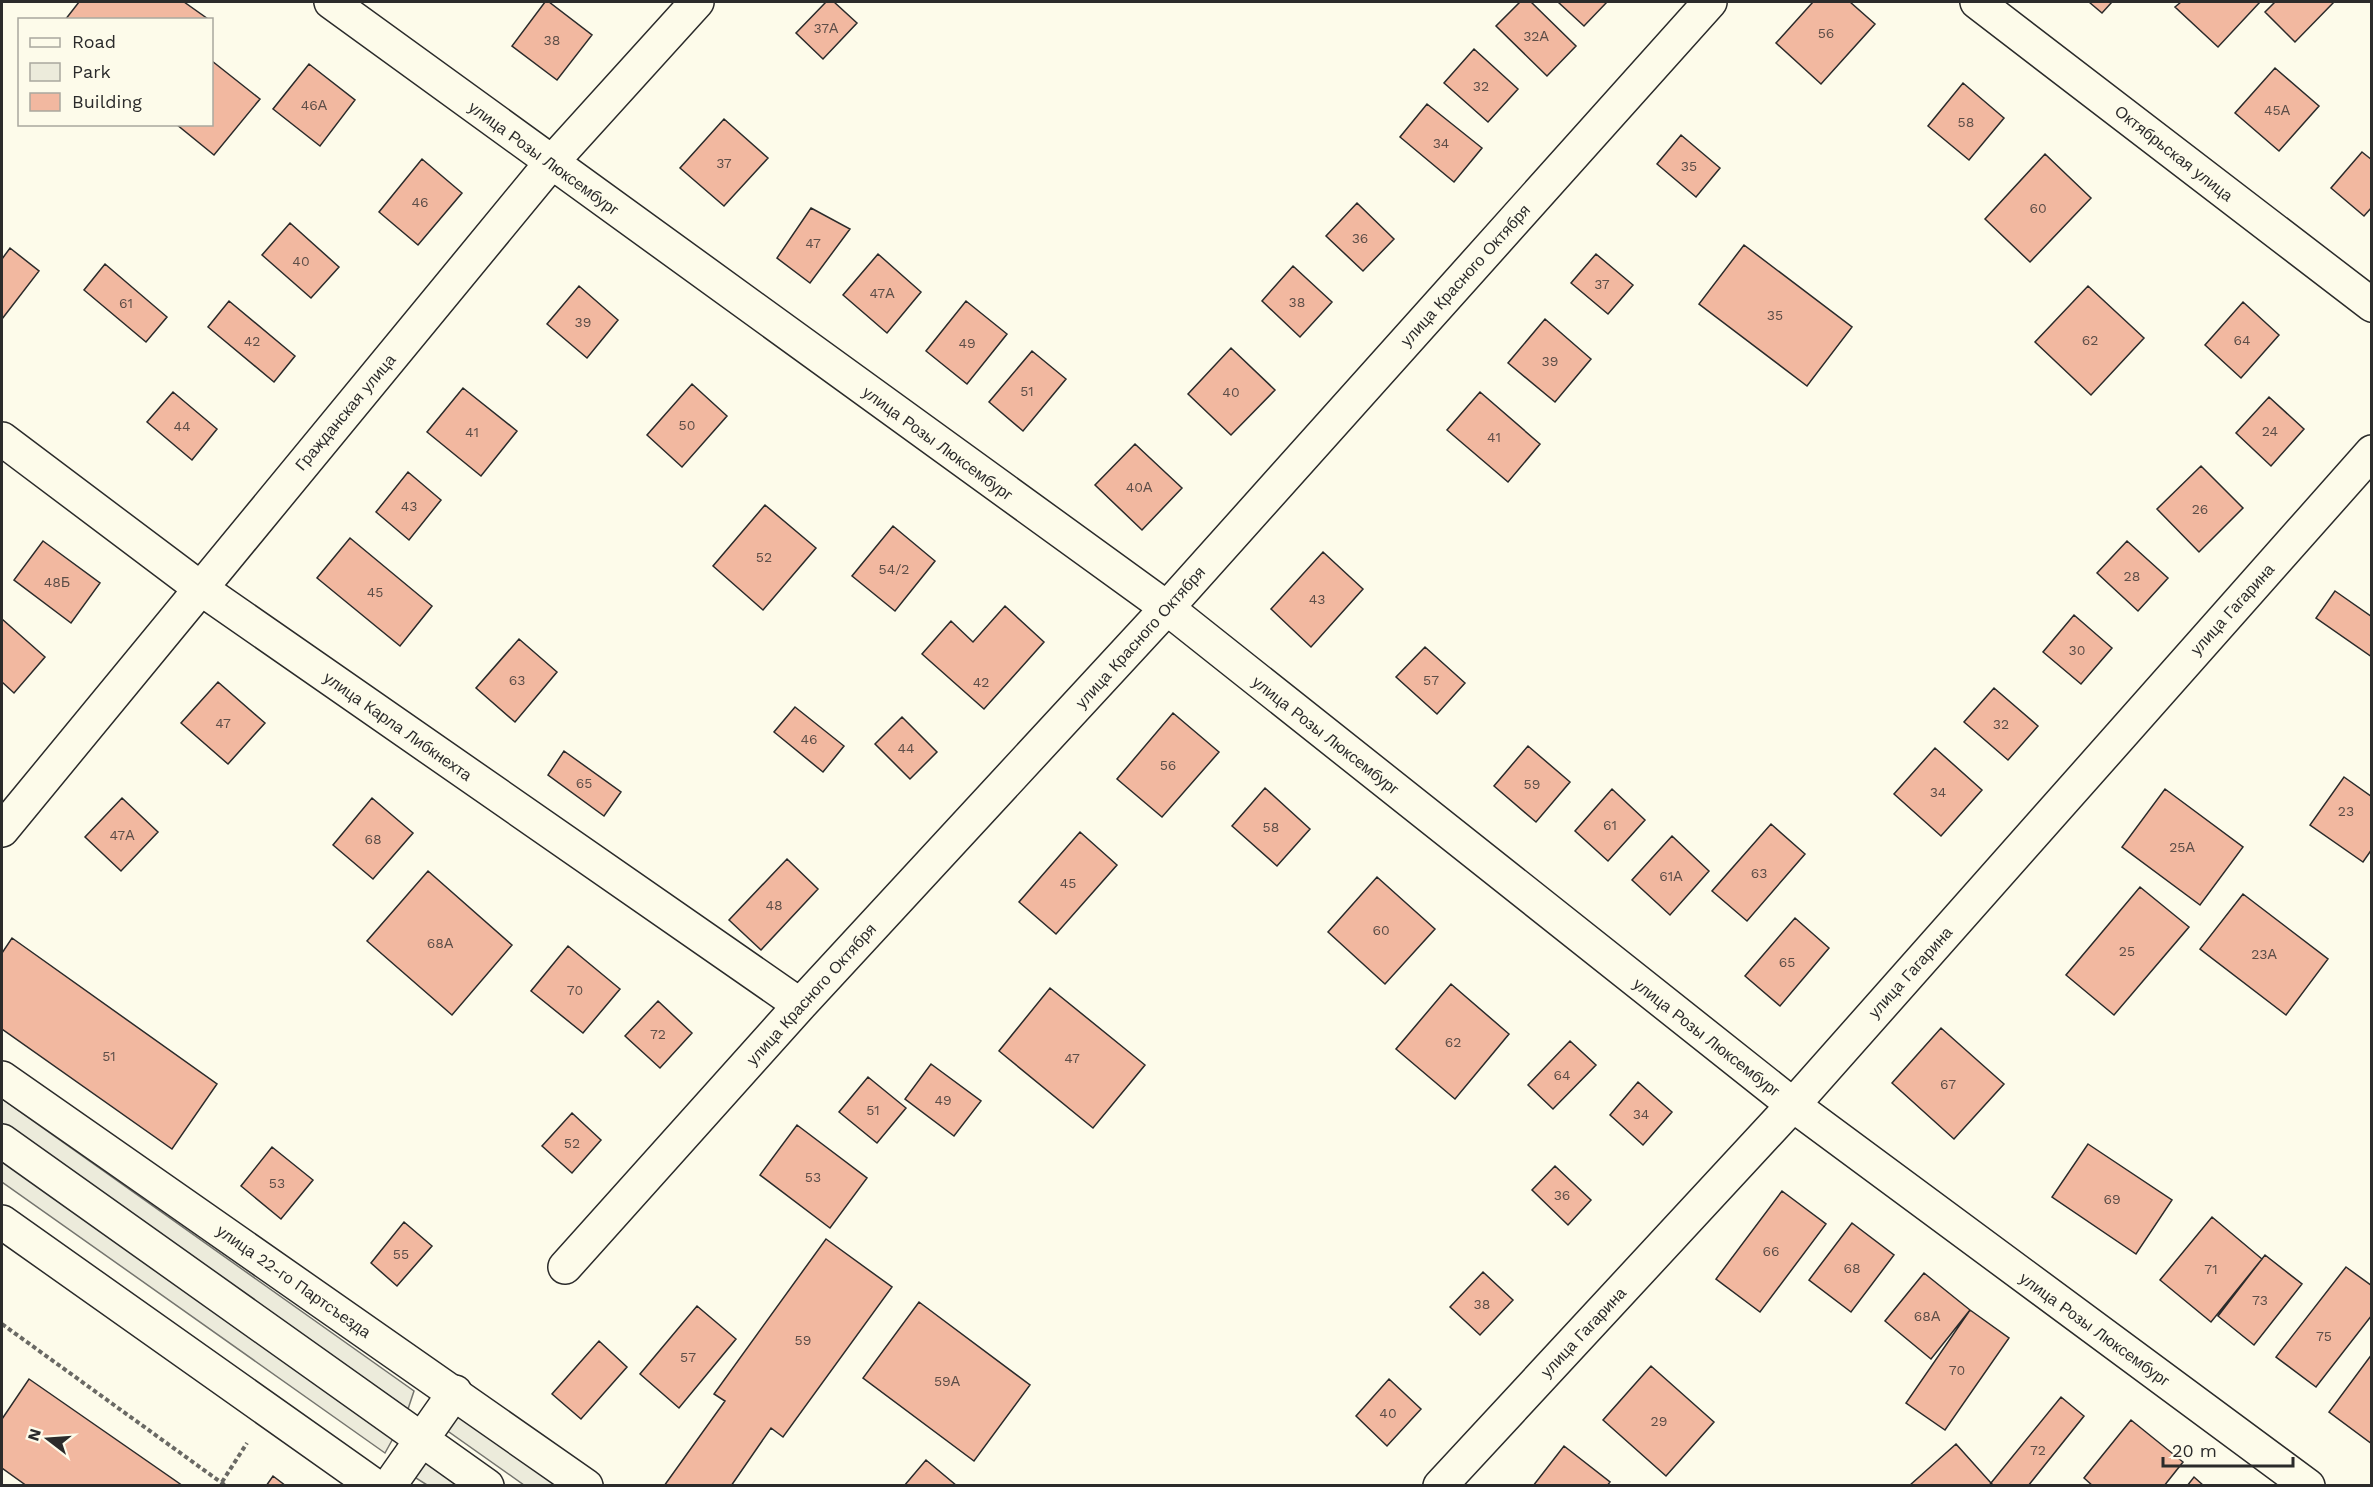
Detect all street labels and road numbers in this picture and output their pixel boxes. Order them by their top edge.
street label: улица Розы Люксембург [465,97,623,219]
street label: Октябрьская улица [2111,101,2237,205]
street label: улица Красного Октября [1397,200,1534,350]
street label: Гражданская улица [291,350,400,474]
street label: улица Розы Люксембург [859,382,1017,504]
street label: улица Гагарина [2186,560,2278,659]
street label: улица Красного Октября [1072,562,1209,712]
street label: улица Карла Либкнехта [320,668,476,785]
street label: улица Розы Люксембург [1248,672,1403,799]
street label: улица Красного Октября [743,919,880,1069]
street label: улица Гагарина [1864,923,1956,1022]
street label: улица Розы Люксембург [1629,974,1784,1101]
street label: улица 22-го Партсъезда [213,1221,374,1342]
street label: улица Розы Люксембург [2016,1268,2174,1390]
street label: улица Гагарина [1537,1283,1630,1381]

